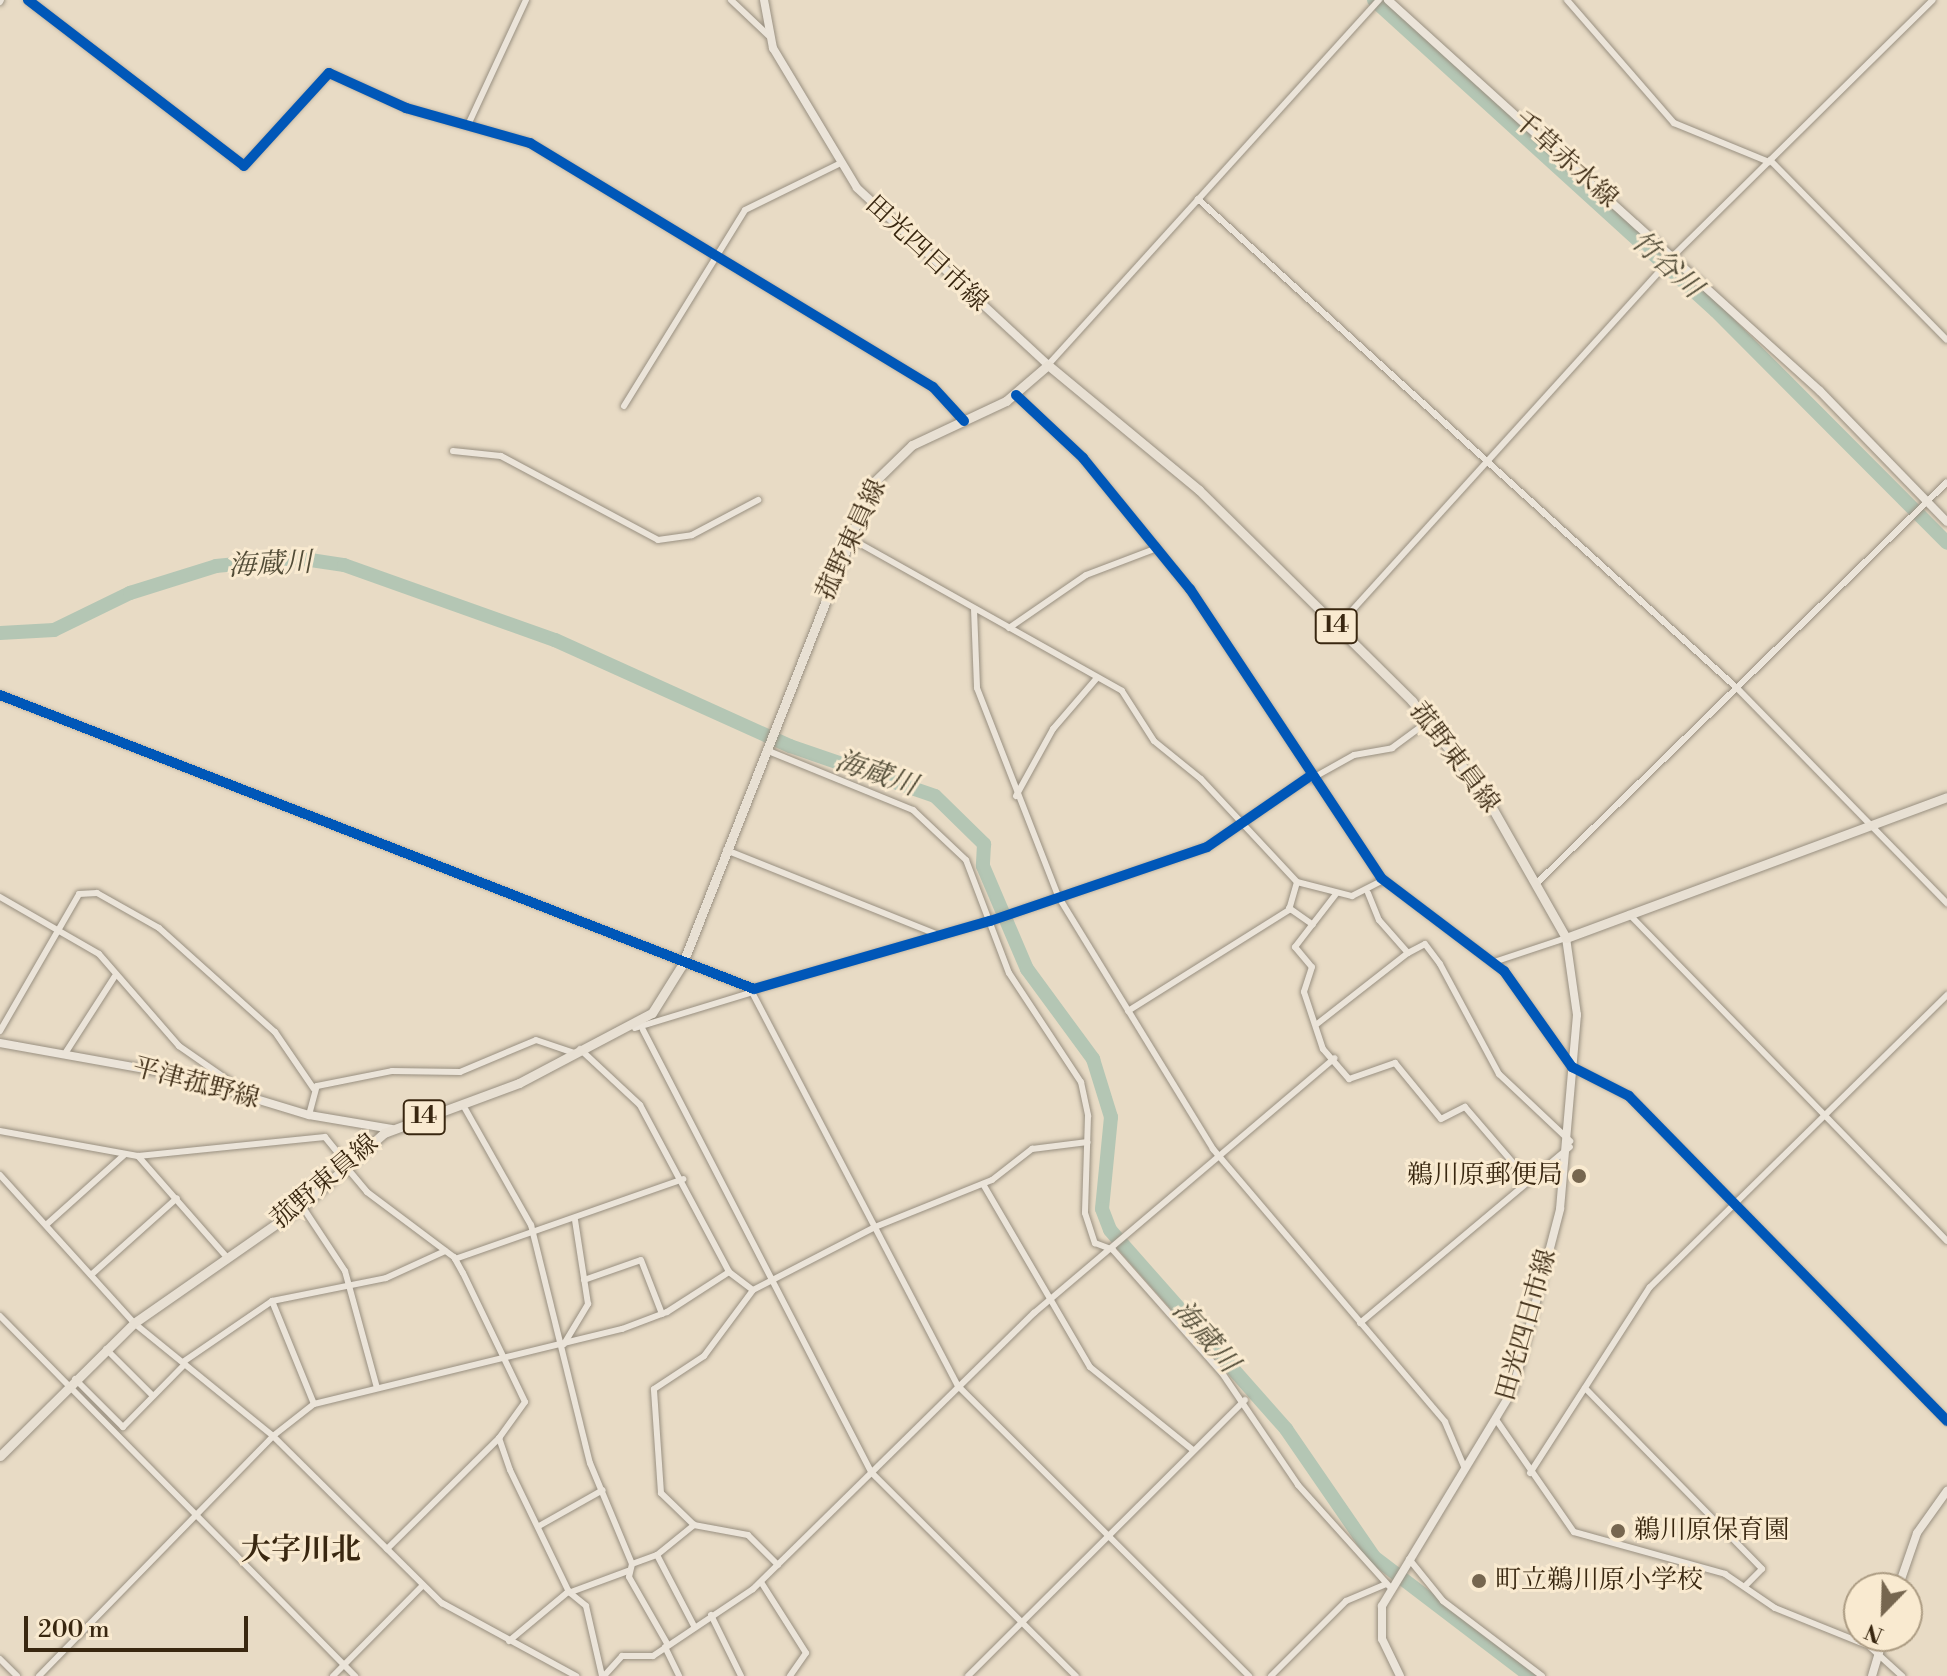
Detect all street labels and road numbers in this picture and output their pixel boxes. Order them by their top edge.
street label: 千草赤水線 [1506,105,1624,215]
street label: 田光四日市線 [858,189,994,319]
street label: 菰野東員線 [810,474,894,606]
road number: 14 [1314,606,1358,646]
street label: 菰野東員線 [1402,697,1506,819]
street label: 平津菰野線 [129,1052,263,1116]
road number: 14 [402,1097,446,1137]
street label: 菰野東員線 [265,1128,385,1236]
street label: 田光四日市線 [1491,1246,1563,1404]

